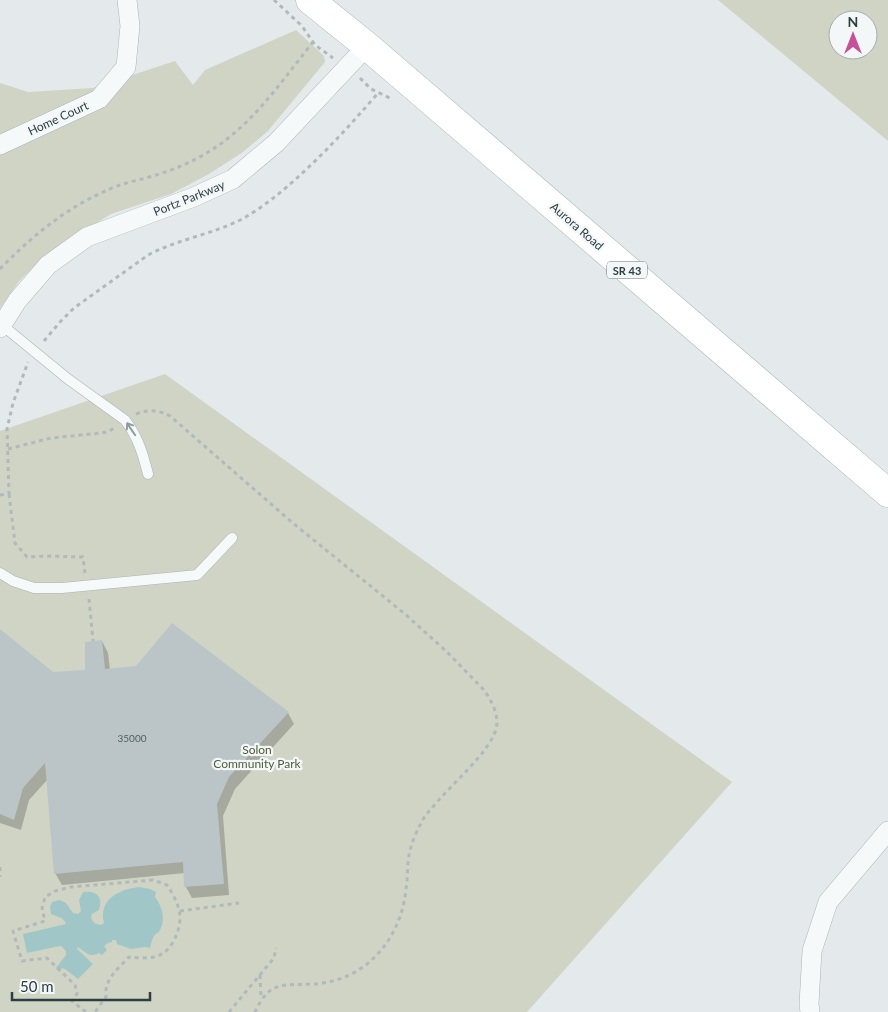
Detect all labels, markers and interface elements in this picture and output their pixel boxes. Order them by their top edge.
north arrow [828,10,878,60]
text: N [848,13,858,30]
street label: Home Court [25,97,91,139]
street label: Portz Parkway [151,177,228,219]
street label: Aurora Road [547,199,607,253]
road number: SR 43 [607,262,647,278]
one-way arrow [126,423,136,437]
house number: 35000 [117,732,147,744]
park label: Solon Community Park [213,742,302,771]
scale bar [12,970,150,1002]
text: 50 m [20,977,54,995]

